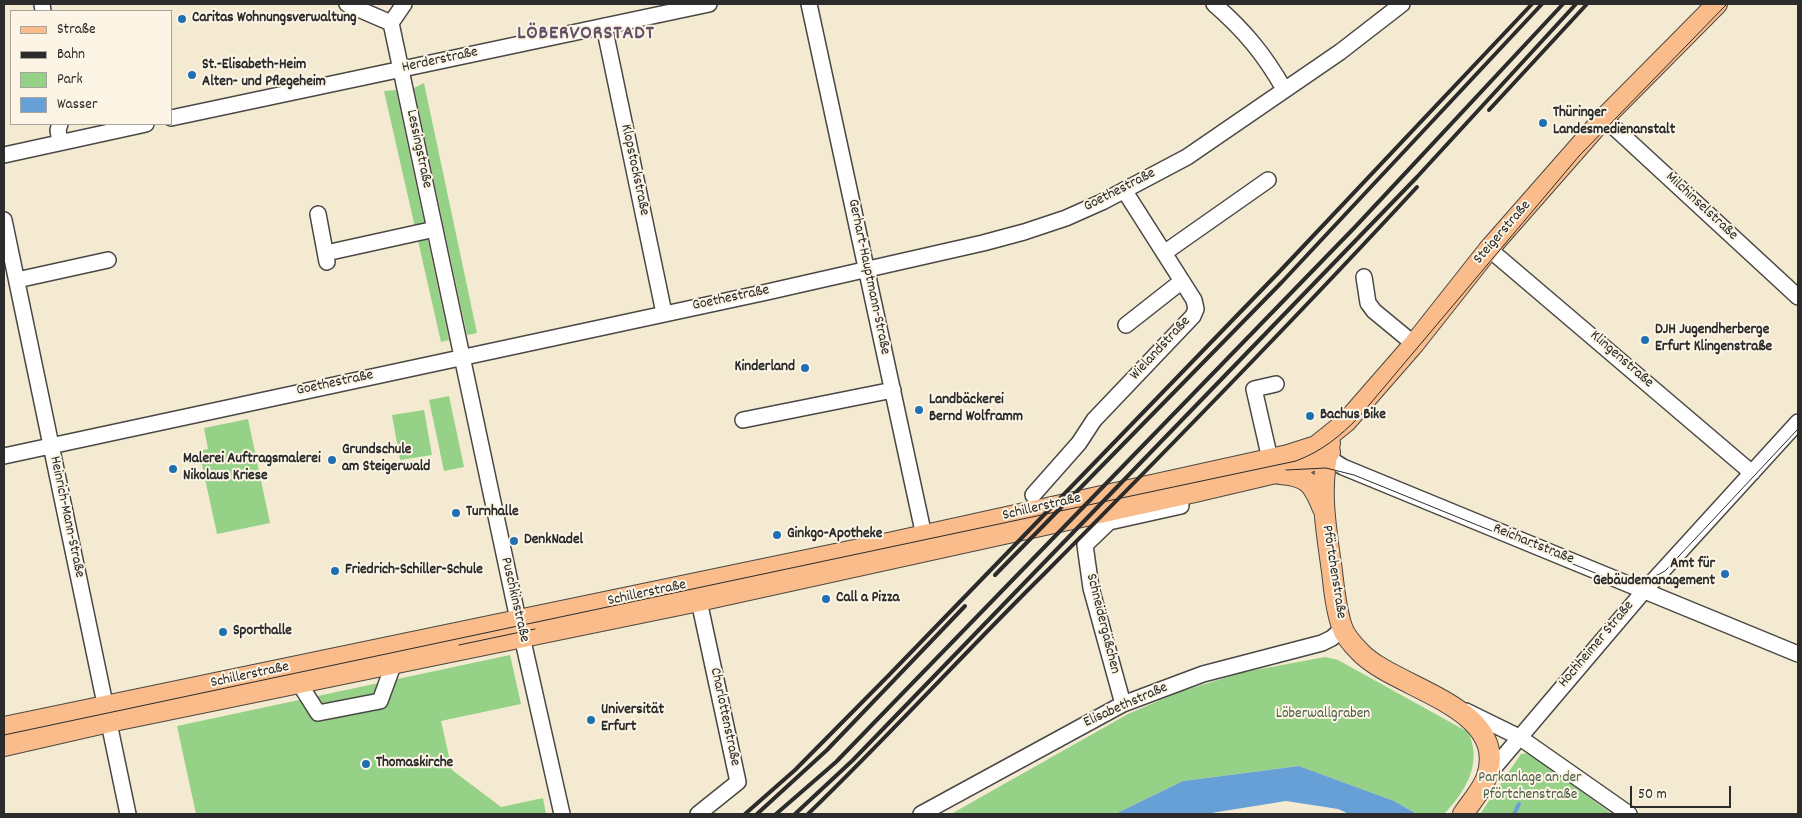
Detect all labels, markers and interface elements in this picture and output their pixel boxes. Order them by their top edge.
legend [10,10,172,125]
place label: Caritas Wohnungsverwaltung [192,10,357,28]
marker: Caritas Wohnungsverwaltung [176,13,188,25]
text: Straße [57,19,95,41]
district label: LÖBERVORSTADT [516,23,656,47]
text: Bahn [57,44,85,66]
street label: Herderstraße [400,44,480,78]
place label: St.-Elisabeth-Heim Alten- und Pflegeheim [202,57,326,92]
text: Park [57,69,83,91]
marker: St.-Elisabeth-Heim Alten- und Pflegeheim [186,69,198,81]
text: Wasser [57,94,97,116]
place label: Thüringer Landesmedienanstalt [1553,105,1675,140]
street label: Lessingstraße [401,108,435,190]
marker: Thüringer Landesmedienanstalt [1537,117,1549,129]
street label: Klopstockstraße [616,123,652,217]
street label: Goethestraße [1081,165,1159,217]
street label: Milchinselstraße [1661,169,1741,245]
street label: Gerhart-Hauptmann-Straße [843,198,893,356]
street label: Steigerstraße [1470,198,1536,268]
street label: Goethestraße [691,282,771,316]
street label: Wielandstraße [1127,313,1195,385]
place label: DJH Jugendherberge Erfurt Klingenstraße [1655,322,1772,357]
street label: Klingenstraße [1585,327,1657,393]
marker: DJH Jugendherberge Erfurt Klingenstraße [1639,334,1651,346]
place label: Kinderland [735,359,795,377]
marker: Kinderland [799,362,811,374]
street label: Goethestraße [295,367,375,401]
place label: Landbäckerei Bernd Wolframm [929,392,1023,427]
marker: Landbäckerei Bernd Wolframm [913,404,925,416]
place label: Bachus Bike [1320,407,1386,425]
marker: Bachus Bike [1304,410,1316,422]
place label: Grundschule am Steigerwald [342,442,430,477]
place label: Malerei Auftragsmalerei Nikolaus Kriese [183,451,321,486]
marker: Grundschule am Steigerwald [326,454,338,466]
street label: Heinrich-Mann-Straße [44,455,88,579]
marker: Malerei Auftragsmalerei Nikolaus Kriese [167,463,179,475]
street label: Schillerstraße [1001,490,1083,526]
place label: Turnhalle [466,504,519,522]
marker: Turnhalle [450,507,462,519]
street label: Reichartstraße [1490,521,1576,569]
street label: Pförtchenstraße [1317,524,1349,620]
place label: Ginkgo-Apotheke [787,526,882,544]
marker: Ginkgo-Apotheke [771,529,783,541]
place label: DenkNadel [524,532,583,550]
marker: DenkNadel [508,535,520,547]
street label: Puschkinstraße [496,556,532,644]
place label: Amt für Gebäudemanagement [1593,556,1715,591]
place label: Friedrich-Schiller-Schule [345,562,483,580]
marker: Friedrich-Schiller-Schule [329,565,341,577]
marker: Amt für Gebäudemanagement [1719,568,1731,580]
street label: Schneidergäßchen [1081,572,1123,676]
street label: Schillerstraße [606,577,688,611]
place label: Call a Pizza [836,590,899,608]
marker: Call a Pizza [820,593,832,605]
street label: Hochheimer Straße [1555,598,1639,692]
place label: Sporthalle [233,623,292,641]
marker: Sporthalle [217,626,229,638]
street label: Schillerstraße [209,659,291,693]
street label: Charlottenstraße [705,666,743,768]
street label: Elisabethstraße [1081,679,1171,733]
place label: Universität Erfurt [601,702,664,737]
park label: Löberwallgraben [1276,706,1370,724]
marker: Universität Erfurt [585,714,597,726]
place label: Thomaskirche [376,755,453,773]
marker: Thomaskirche [360,758,372,770]
park label: Parkanlage an der Pförtchenstraße [1478,770,1582,805]
scale bar [1632,776,1733,808]
text: 50 m [1638,784,1667,806]

